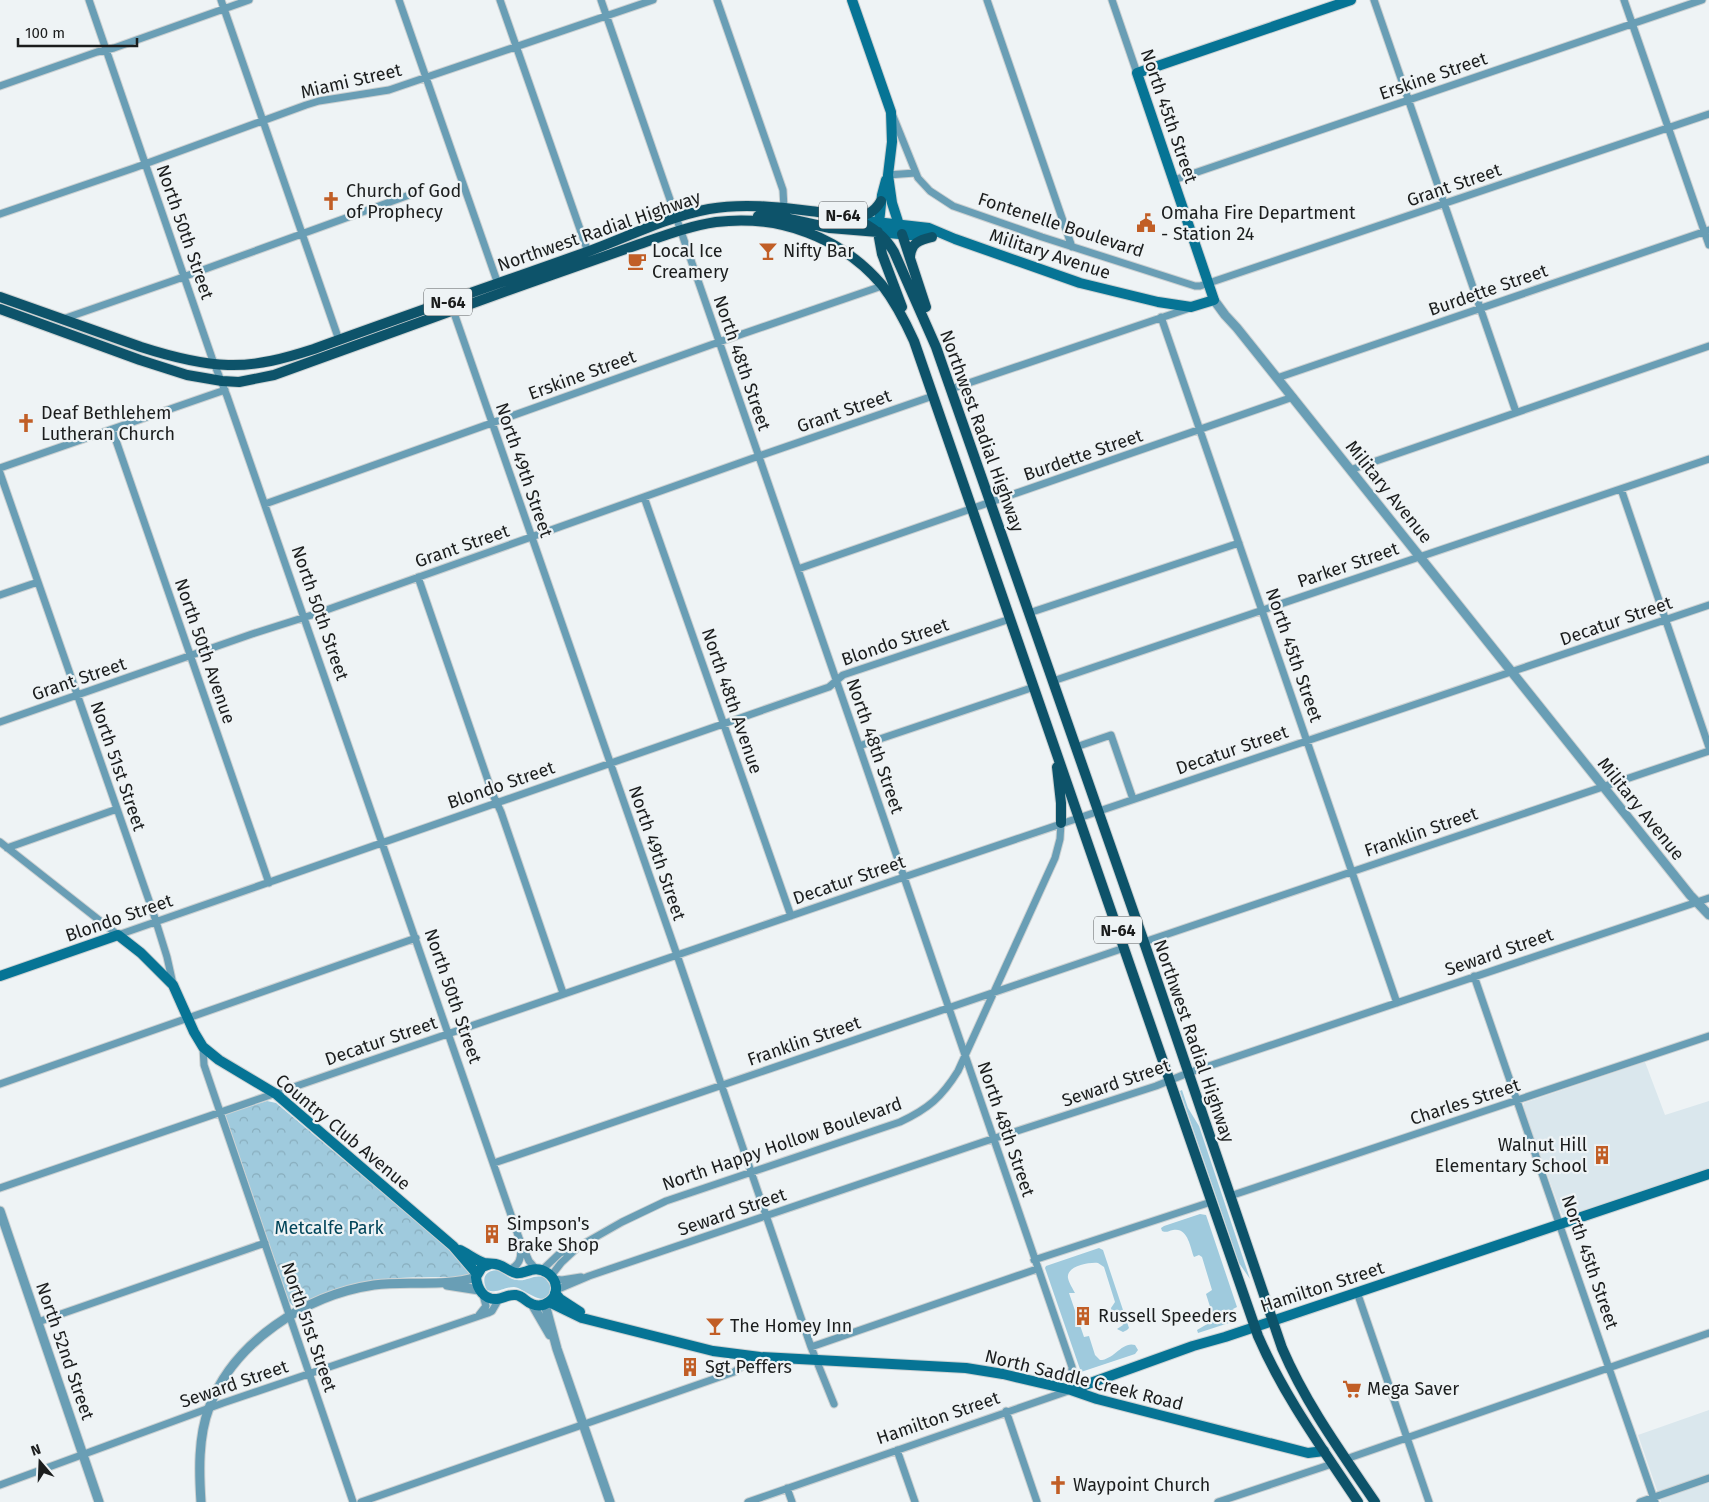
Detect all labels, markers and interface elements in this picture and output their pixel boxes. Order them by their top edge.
scale bar [18,15,136,47]
text: 100 m [25,24,65,42]
street label: North 45th Street [1136,46,1202,186]
street label: Erskine Street [1376,47,1490,105]
street label: Miami Street [298,59,404,103]
street label: Grant Street [1404,158,1504,211]
street label: North 50th Street [152,162,219,303]
place label: Church of God of Prophecy [346,180,461,223]
street label: Northwest Radial Highway [494,186,704,276]
street label: Fontenelle Boulevard [975,188,1147,262]
church icon: Church of God of Prophecy [320,190,342,212]
road number: N-64 [819,202,867,228]
place label: Omaha Fire Department - Station 24 [1161,202,1356,245]
public building icon: Omaha Fire Department - Station 24 [1135,212,1157,234]
street label: Military Avenue [987,224,1113,284]
place label: Local Ice Creamery [652,240,729,283]
bar icon: Nifty Bar [757,240,779,262]
place label: Nifty Bar [783,240,854,262]
cafe icon: Local Ice Creamery [626,250,648,272]
street label: Burdette Street [1426,259,1551,321]
road number: N-64 [424,288,472,316]
street label: North 48th Street [709,292,776,434]
street label: Northwest Radial Highway [935,327,1029,535]
street label: Erskine Street [525,345,639,405]
street label: Grant Street [794,384,894,437]
street label: North 49th Street [491,400,557,541]
place label: Deaf Bethlehem Lutheran Church [41,402,175,445]
church icon: Deaf Bethlehem Lutheran Church [15,412,37,434]
street label: Burdette Street [1021,424,1146,486]
street label: Military Avenue [1341,436,1437,548]
street label: Grant Street [412,519,512,572]
street label: Parker Street [1294,537,1402,593]
street label: North 50th Street [287,543,354,684]
street label: North 50th Avenue [170,575,240,727]
street label: North 45th Street [1261,585,1327,725]
street label: Decatur Street [1557,591,1675,650]
street label: Blondo Street [838,613,952,671]
street label: North 48th Avenue [697,625,767,777]
street label: Grant Street [29,652,129,705]
street label: North 48th Street [842,675,909,817]
street label: North 51st Street [85,698,151,834]
street label: Decatur Street [1173,720,1291,779]
street label: Military Avenue [1593,753,1689,865]
street label: Blondo Street [444,756,558,814]
street label: North 49th Street [624,783,690,924]
street label: Franklin Street [1361,802,1481,862]
street label: Decatur Street [790,850,908,909]
street label: Blondo Street [62,889,176,947]
road number: N-64 [1094,916,1142,944]
street label: Seward Street [1442,923,1556,981]
street label: North 50th Street [420,926,487,1067]
street label: Northwest Radial Highway [1149,936,1239,1146]
street label: Decatur Street [322,1011,440,1070]
street label: Franklin Street [744,1011,864,1071]
street label: Seward Street [1059,1054,1173,1112]
street label: North 48th Street [973,1058,1040,1200]
street label: Country Club Avenue [271,1069,415,1195]
street label: Charles Street [1407,1074,1523,1130]
street label: North Happy Hollow Boulevard [659,1093,905,1195]
place label: Walnut Hill Elementary School [1435,1134,1587,1177]
building icon: Walnut Hill Elementary School [1591,1144,1613,1166]
street label: Seward Street [675,1183,789,1241]
street label: North 45th Street [1557,1192,1623,1332]
place label: Simpson's Brake Shop [507,1213,599,1256]
park label: Metcalfe Park [274,1217,384,1239]
building icon: Simpson's Brake Shop [481,1223,503,1245]
street label: Hamilton Street [1257,1256,1387,1317]
street label: North 51st Street [276,1259,342,1395]
street label: North 52nd Street [31,1279,99,1423]
building icon: Russell Speeders [1072,1305,1094,1327]
place label: Russell Speeders [1098,1305,1237,1327]
bar icon: The Homey Inn [704,1315,726,1337]
place label: The Homey Inn [730,1315,852,1337]
street label: North Saddle Creek Road [982,1345,1186,1415]
street label: Seward Street [177,1355,291,1413]
building icon: Sgt Peffers [679,1356,701,1378]
place label: Sgt Peffers [705,1356,792,1378]
supermarket icon: Mega Saver [1341,1378,1363,1400]
place label: Mega Saver [1367,1378,1459,1400]
street label: Hamilton Street [874,1386,1003,1449]
north arrow [15,1437,65,1487]
text: N [29,1441,43,1460]
church icon: Waypoint Church [1047,1474,1069,1496]
place label: Waypoint Church [1073,1474,1210,1496]

